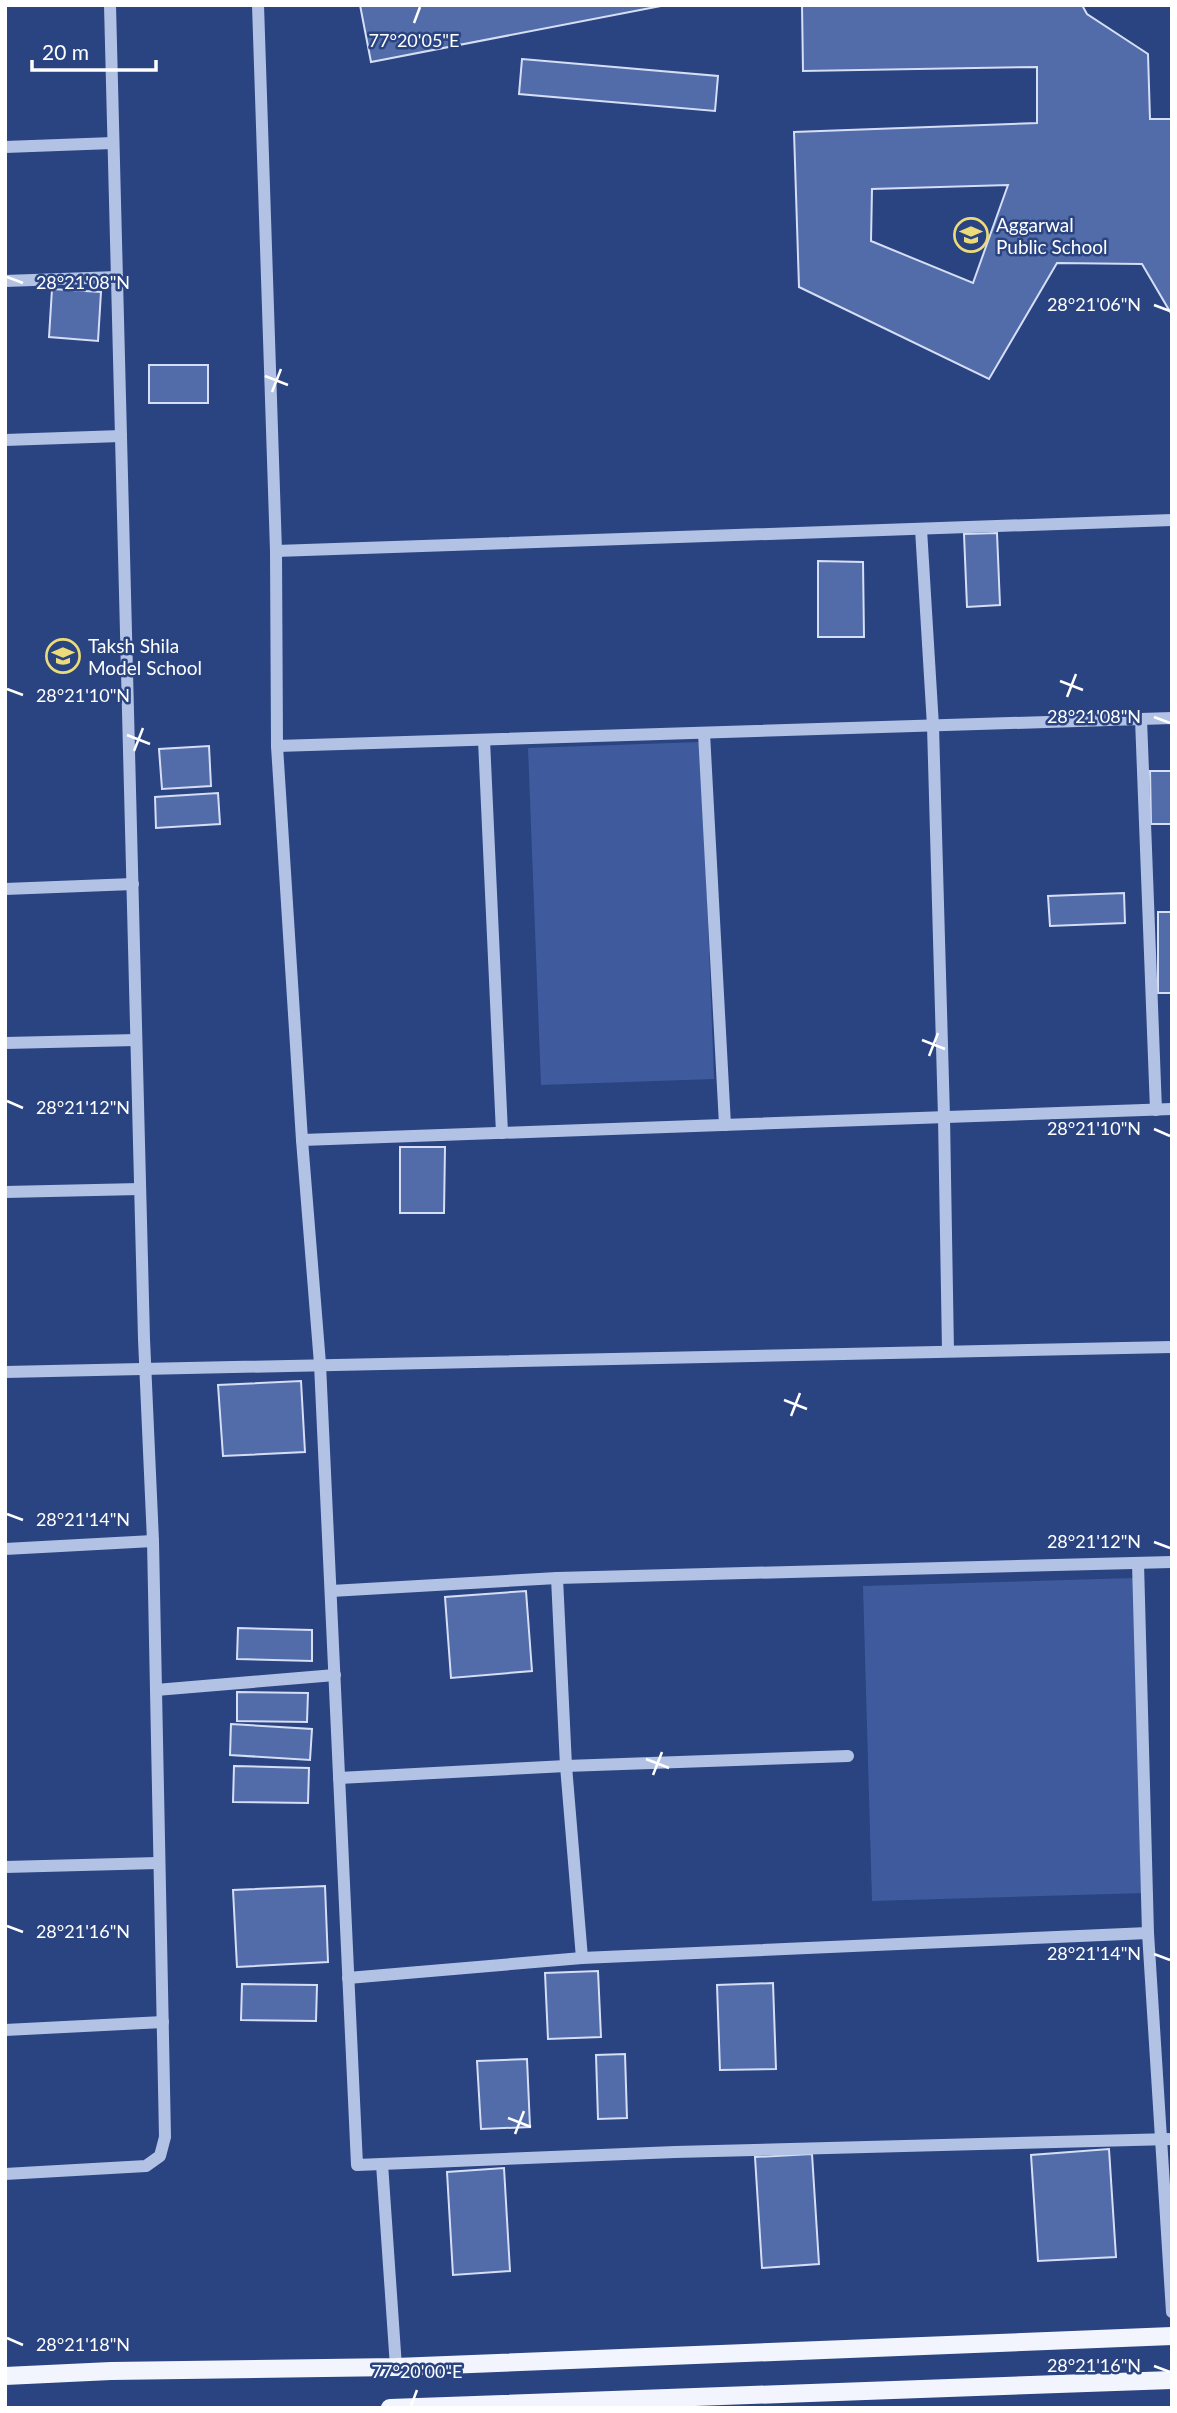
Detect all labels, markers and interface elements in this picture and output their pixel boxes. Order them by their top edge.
scale bar [32,28,156,72]
text: 77°20'05"E [369,29,459,51]
text: 20 m [42,39,89,64]
place label: Aggarwal Public School [996,213,1108,258]
school or university icon: Aggarwal Public School [952,216,990,254]
text: 28°21'08"N [36,271,130,293]
text: 28°21'06"N [1047,293,1141,315]
place label: Taksh Shila Model School [88,634,202,679]
school or university icon: Taksh Shila Model School [44,637,82,675]
text: 28°21'10"N [36,684,130,706]
text: 28°21'08"N [1047,705,1141,727]
text: 28°21'12"N [36,1096,130,1118]
text: 28°21'10"N [1047,1117,1141,1139]
text: 28°21'14"N [36,1508,130,1530]
text: 28°21'12"N [1047,1530,1141,1552]
text: 28°21'16"N [36,1920,130,1942]
text: 28°21'14"N [1047,1942,1141,1964]
text: 28°21'18"N [36,2333,130,2355]
text: 28°21'16"N [1047,2354,1141,2376]
text: 77°20'00"E [372,2360,462,2382]

